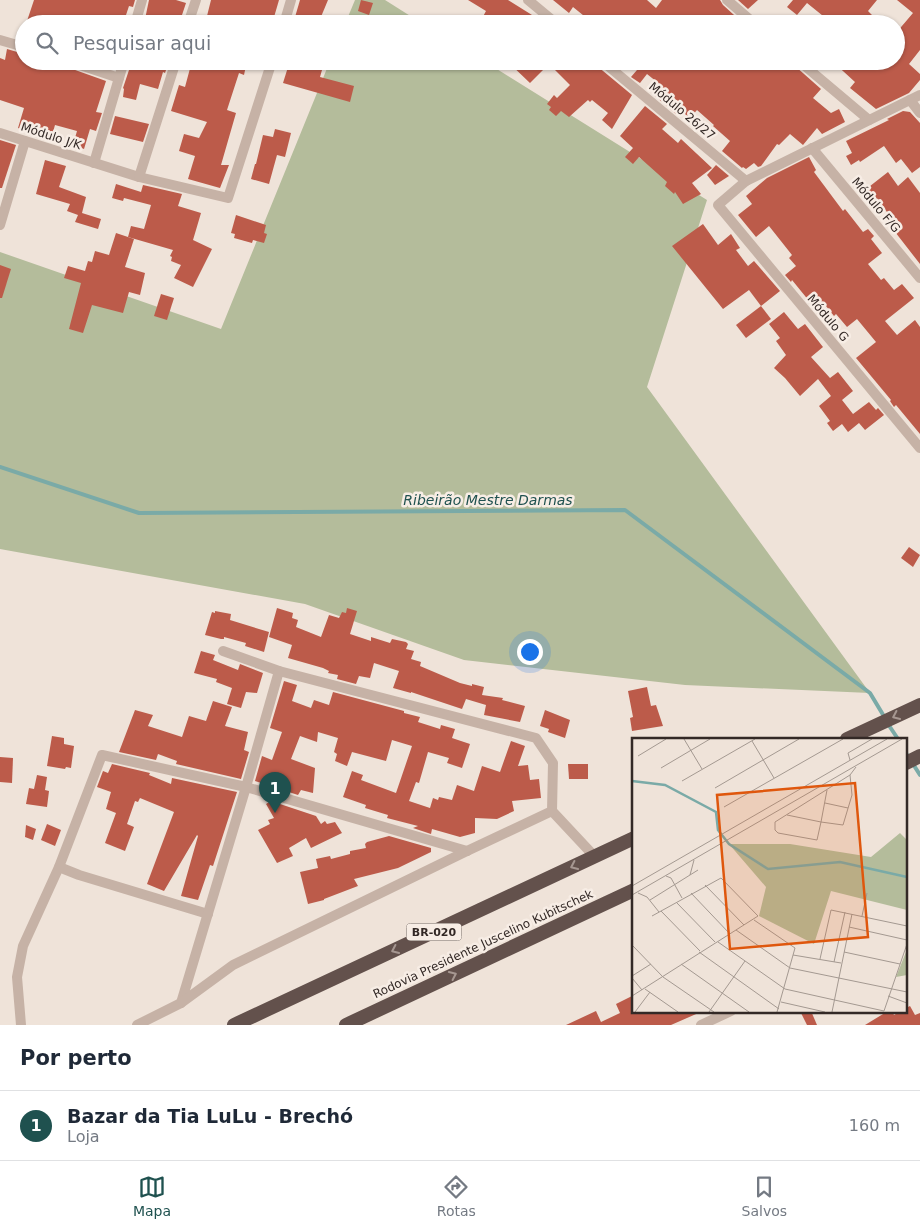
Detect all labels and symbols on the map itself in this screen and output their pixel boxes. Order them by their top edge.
street label: Módulo 26/27 [646,79,718,143]
street label: Módulo J/K [19,120,84,153]
street label: Módulo F/G [849,175,903,235]
street label: Módulo G [804,292,852,344]
water label: Ribeirão Mestre Darmas [403,492,573,508]
your location [517,639,543,665]
one-way arrow [892,710,901,720]
inset map [632,738,908,1012]
pin: 1 [259,772,291,813]
one-way arrow [570,860,579,871]
street label: Rodovia Presidente Juscelino Kubitschek [371,887,595,1001]
road number: BR-020 [406,924,462,940]
one-way arrow [391,944,400,954]
one-way arrow [448,970,457,981]

